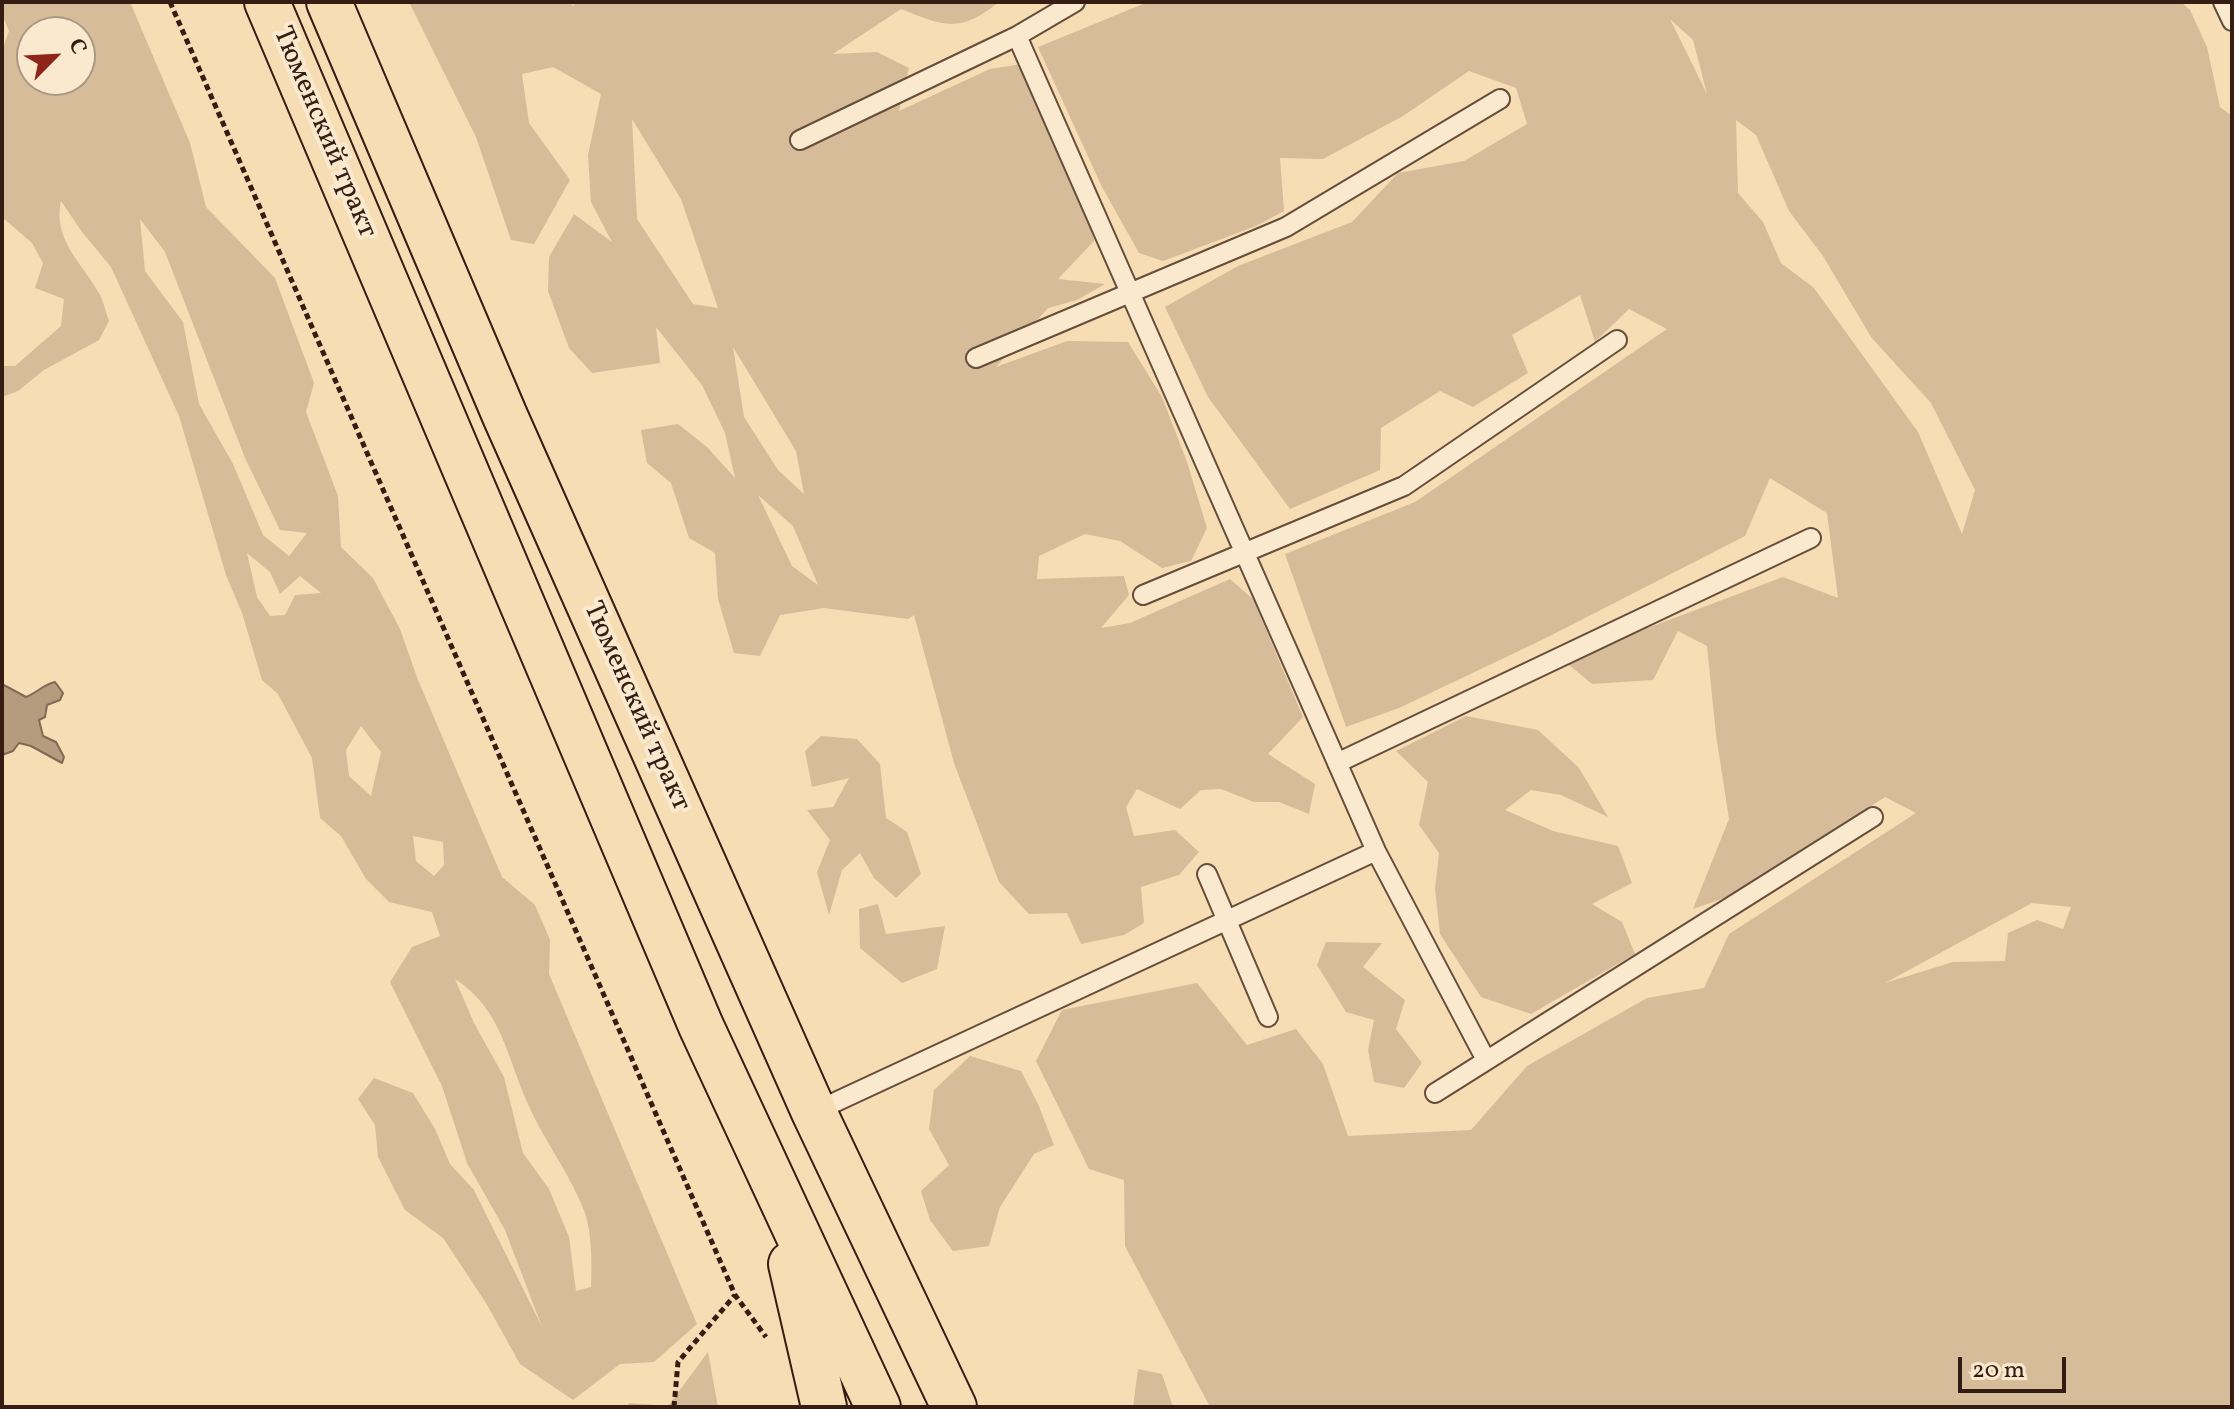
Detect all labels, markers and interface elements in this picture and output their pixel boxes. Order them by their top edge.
north arrow [16,16,96,96]
street label: Тюменский тракт [263,23,383,243]
text: С [60,34,94,60]
street label: Тюменский тракт [574,597,696,817]
scale bar [1962,1341,2070,1391]
text: 20 m [1972,1354,2025,1388]

